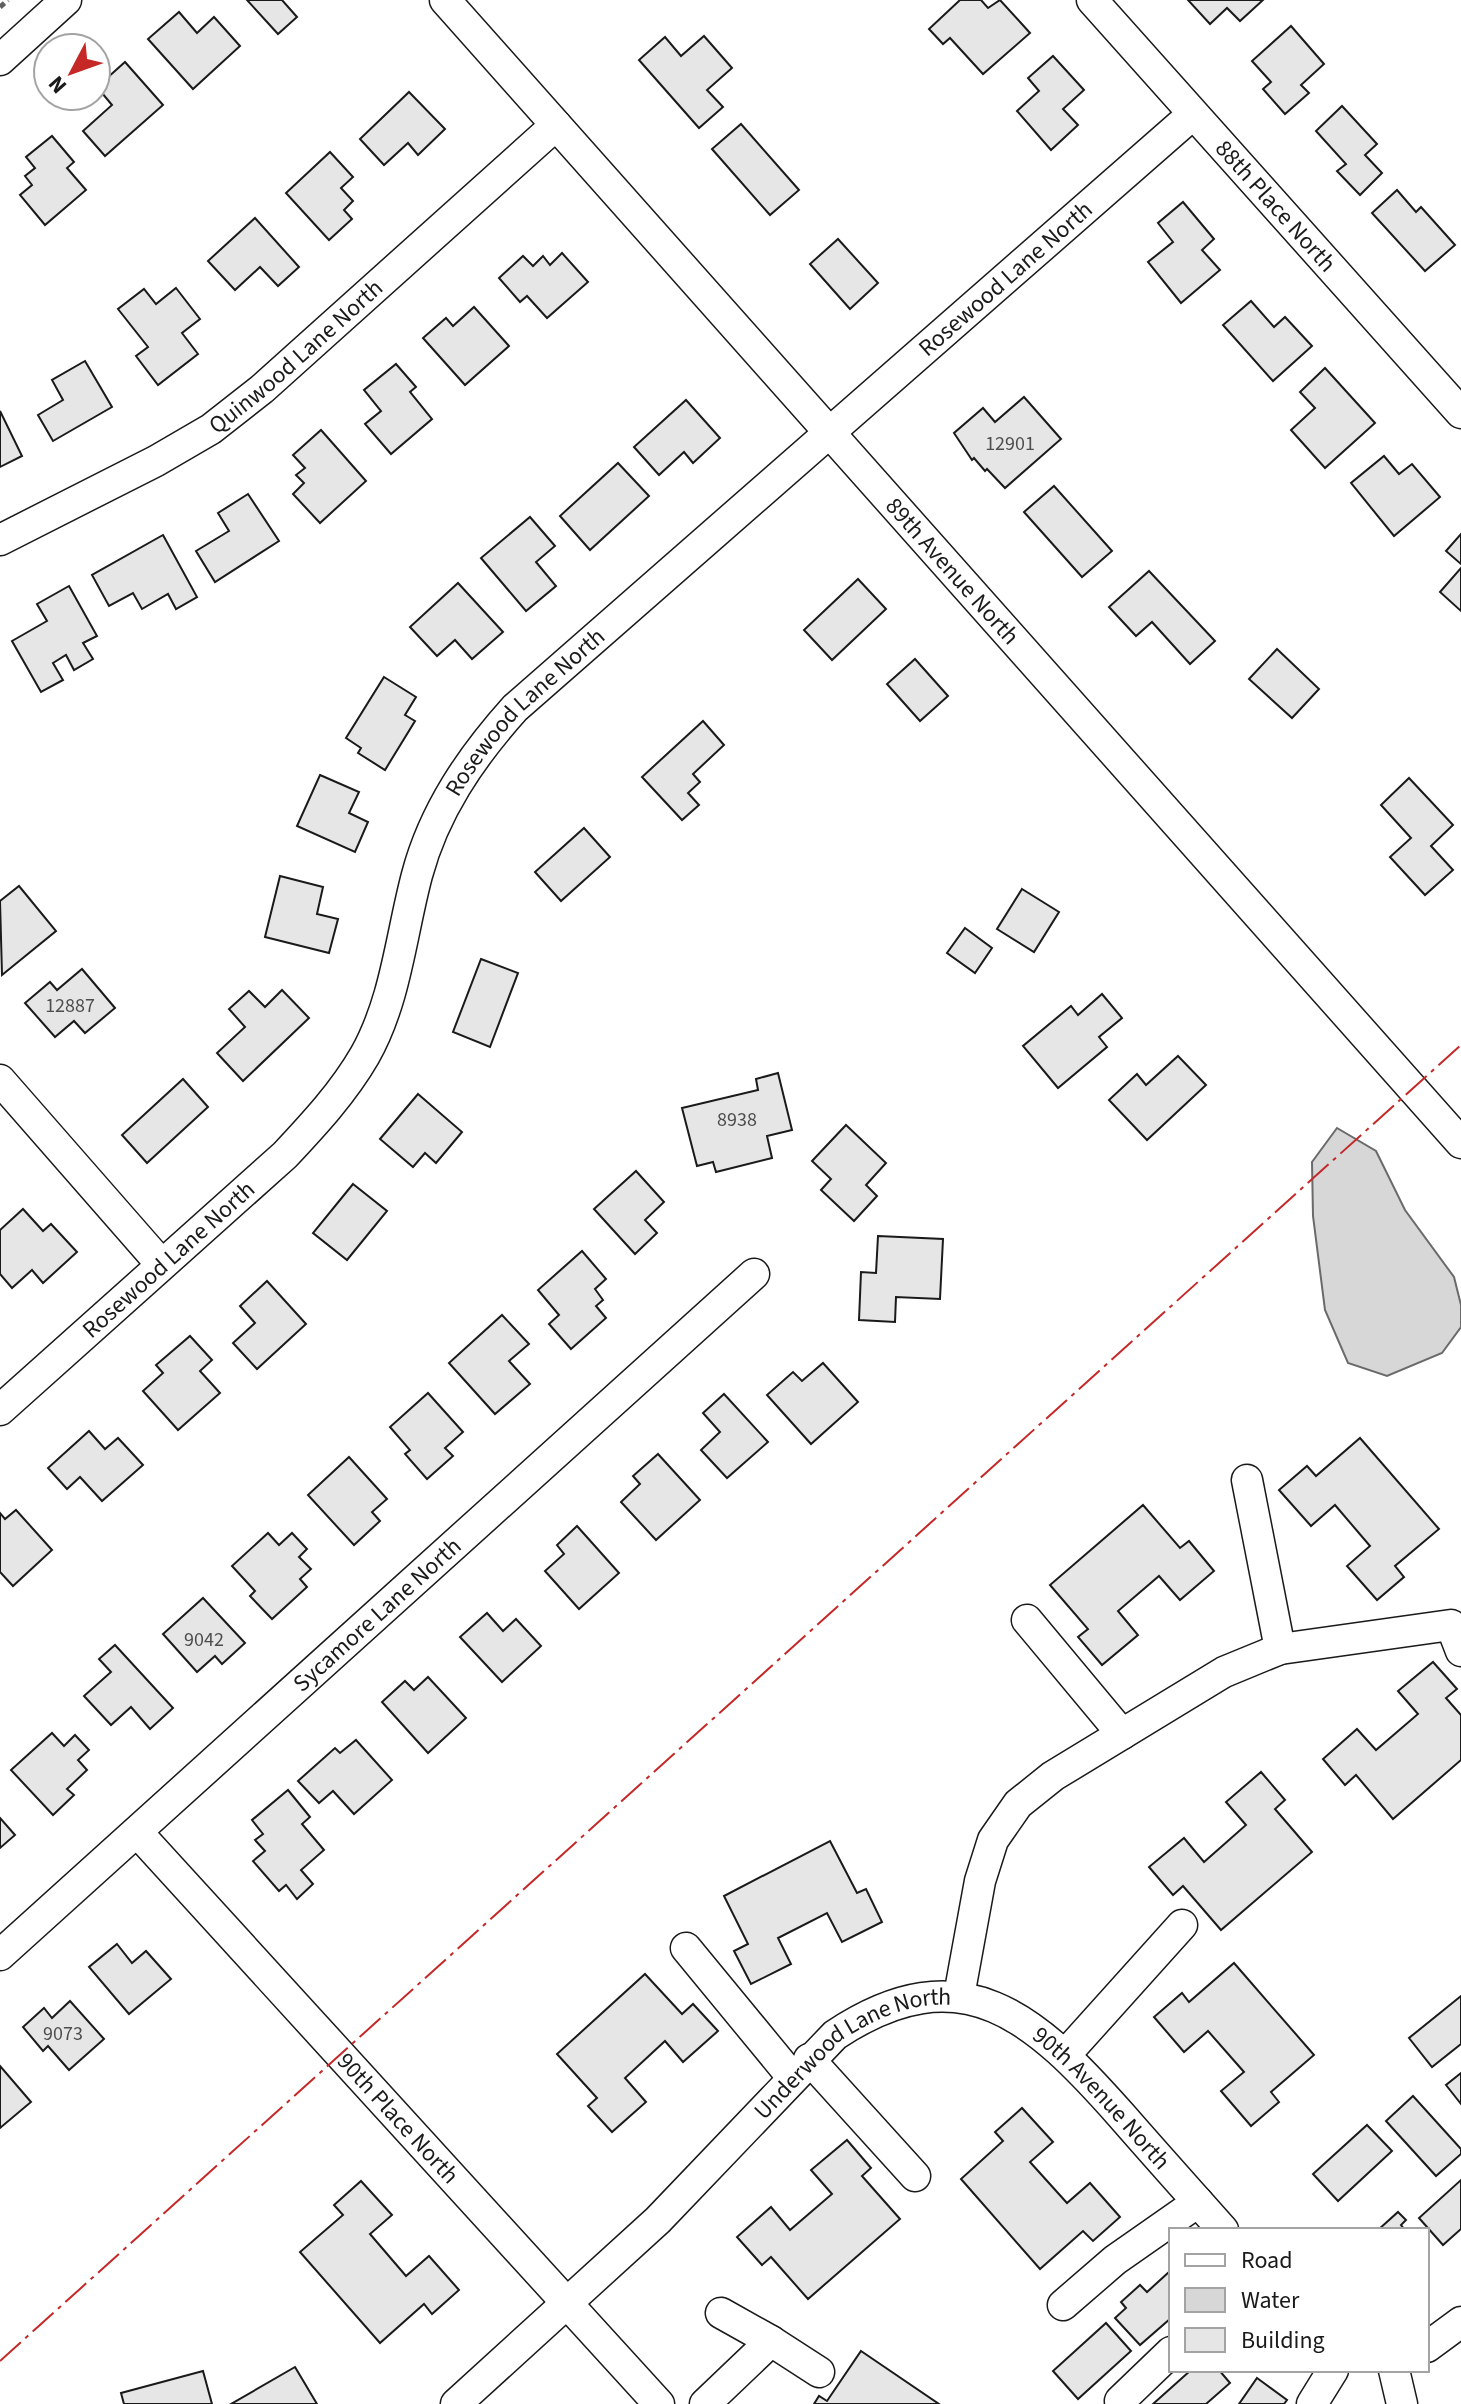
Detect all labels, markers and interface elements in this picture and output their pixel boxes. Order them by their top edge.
north arrow [32,32,112,112]
text: N [41,68,75,100]
street label: 88th Place North [1207,132,1344,280]
street label: Rosewood Lane North [911,193,1100,365]
street label: Quinwood Lane North [201,271,391,443]
house number: 12901 [985,430,1035,458]
street label: 89th Avenue North [877,490,1027,653]
street label: Rosewood Lane North [437,620,613,803]
house number: 12887 [45,992,95,1020]
house number: 8938 [717,1106,757,1134]
street label: Rosewood Lane North [75,1173,263,1347]
street label: Sycamore Lane North [285,1529,469,1700]
house number: 9042 [184,1626,224,1654]
street label: Underwood Lane North [746,1979,952,2128]
street label: 90th Avenue North [1025,2018,1178,2178]
house number: 9073 [43,2020,83,2048]
street label: 90th Place North [329,2045,467,2192]
legend [1169,2228,1429,2372]
text: Road [1241,2243,1293,2278]
text: Water [1241,2283,1300,2318]
text: Building [1241,2323,1325,2358]

